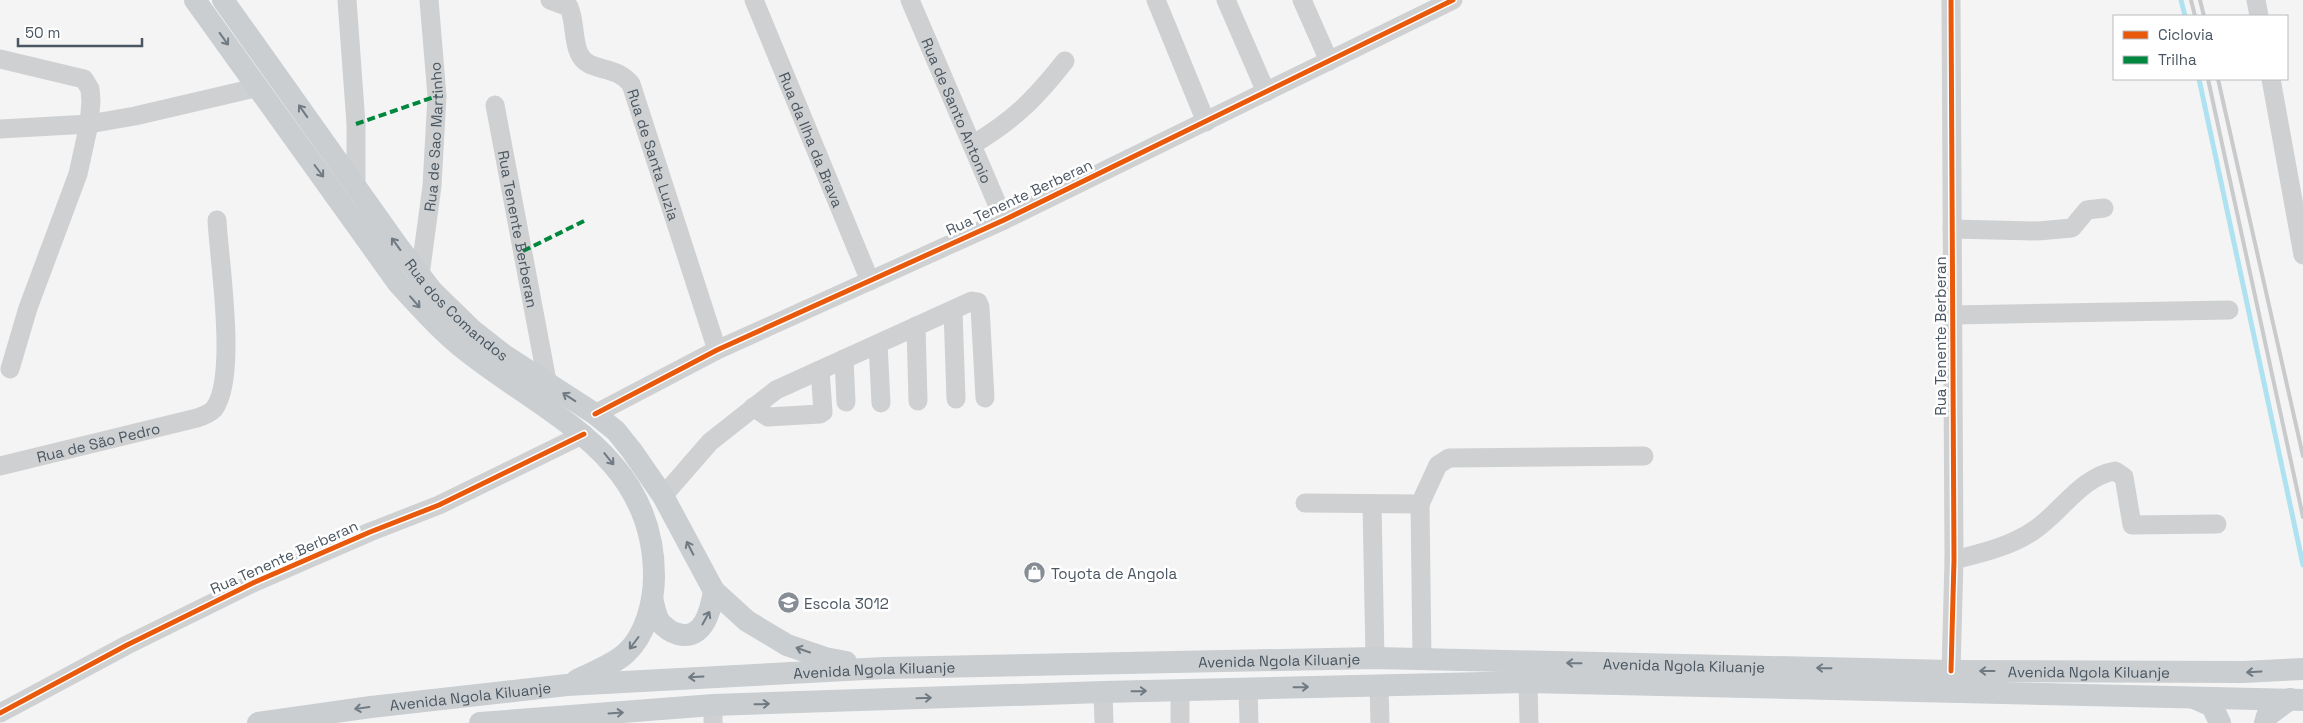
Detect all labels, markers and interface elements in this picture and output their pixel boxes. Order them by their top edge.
scale bar [18,15,141,47]
legend [2113,15,2288,80]
text: 50 m [25,23,60,42]
text: Ciclovia [2158,25,2214,44]
one-way arrow [219,32,229,46]
street label: Rua de Santo Antonio [918,35,997,186]
text: Trilha [2158,50,2197,69]
street label: Rua de Sao Martinho [419,61,447,213]
street label: Rua da Ilha da Brava [775,69,848,210]
street label: Rua de Santa Luzia [624,86,684,223]
one-way arrow [298,104,308,118]
street label: Rua Tenente Berberan [494,149,542,309]
street label: Rua Tenente Berberan [943,155,1095,239]
one-way arrow [314,164,324,178]
one-way arrow [391,237,401,251]
street label: Rua dos Comandos [401,255,513,365]
street label: Rua Tenente Berberan [1931,256,1950,416]
one-way arrow [410,295,421,308]
one-way arrow [562,391,576,402]
street label: Rua de São Pedro [34,418,162,466]
one-way arrow [603,452,614,465]
street label: Rua Tenente Berberan [207,516,361,598]
one-way arrow [685,541,695,556]
shop icon: Toyota de Angola [1023,561,1047,585]
place label: Toyota de Angola [1051,564,1177,583]
school or university icon: Escola 3012 [776,591,800,615]
place label: Escola 3012 [804,594,889,613]
one-way arrow [702,611,711,626]
one-way arrow [629,636,639,650]
one-way arrow [795,645,811,655]
street label: Avenida Ngola Kiluanje [1198,649,1360,671]
street label: Avenida Ngola Kiluanje [1603,654,1765,676]
street label: Avenida Ngola Kiluanje [793,657,956,682]
one-way arrow [1567,658,1583,667]
street label: Avenida Ngola Kiluanje [2008,662,2170,681]
one-way arrow [1817,664,1833,673]
one-way arrow [1979,666,1996,676]
one-way arrow [2247,667,2263,676]
one-way arrow [688,673,704,682]
street label: Avenida Ngola Kiluanje [389,677,552,714]
one-way arrow [1293,682,1309,692]
one-way arrow [1130,686,1147,696]
one-way arrow [916,693,932,703]
one-way arrow [753,699,769,708]
one-way arrow [354,703,370,713]
one-way arrow [607,708,623,717]

